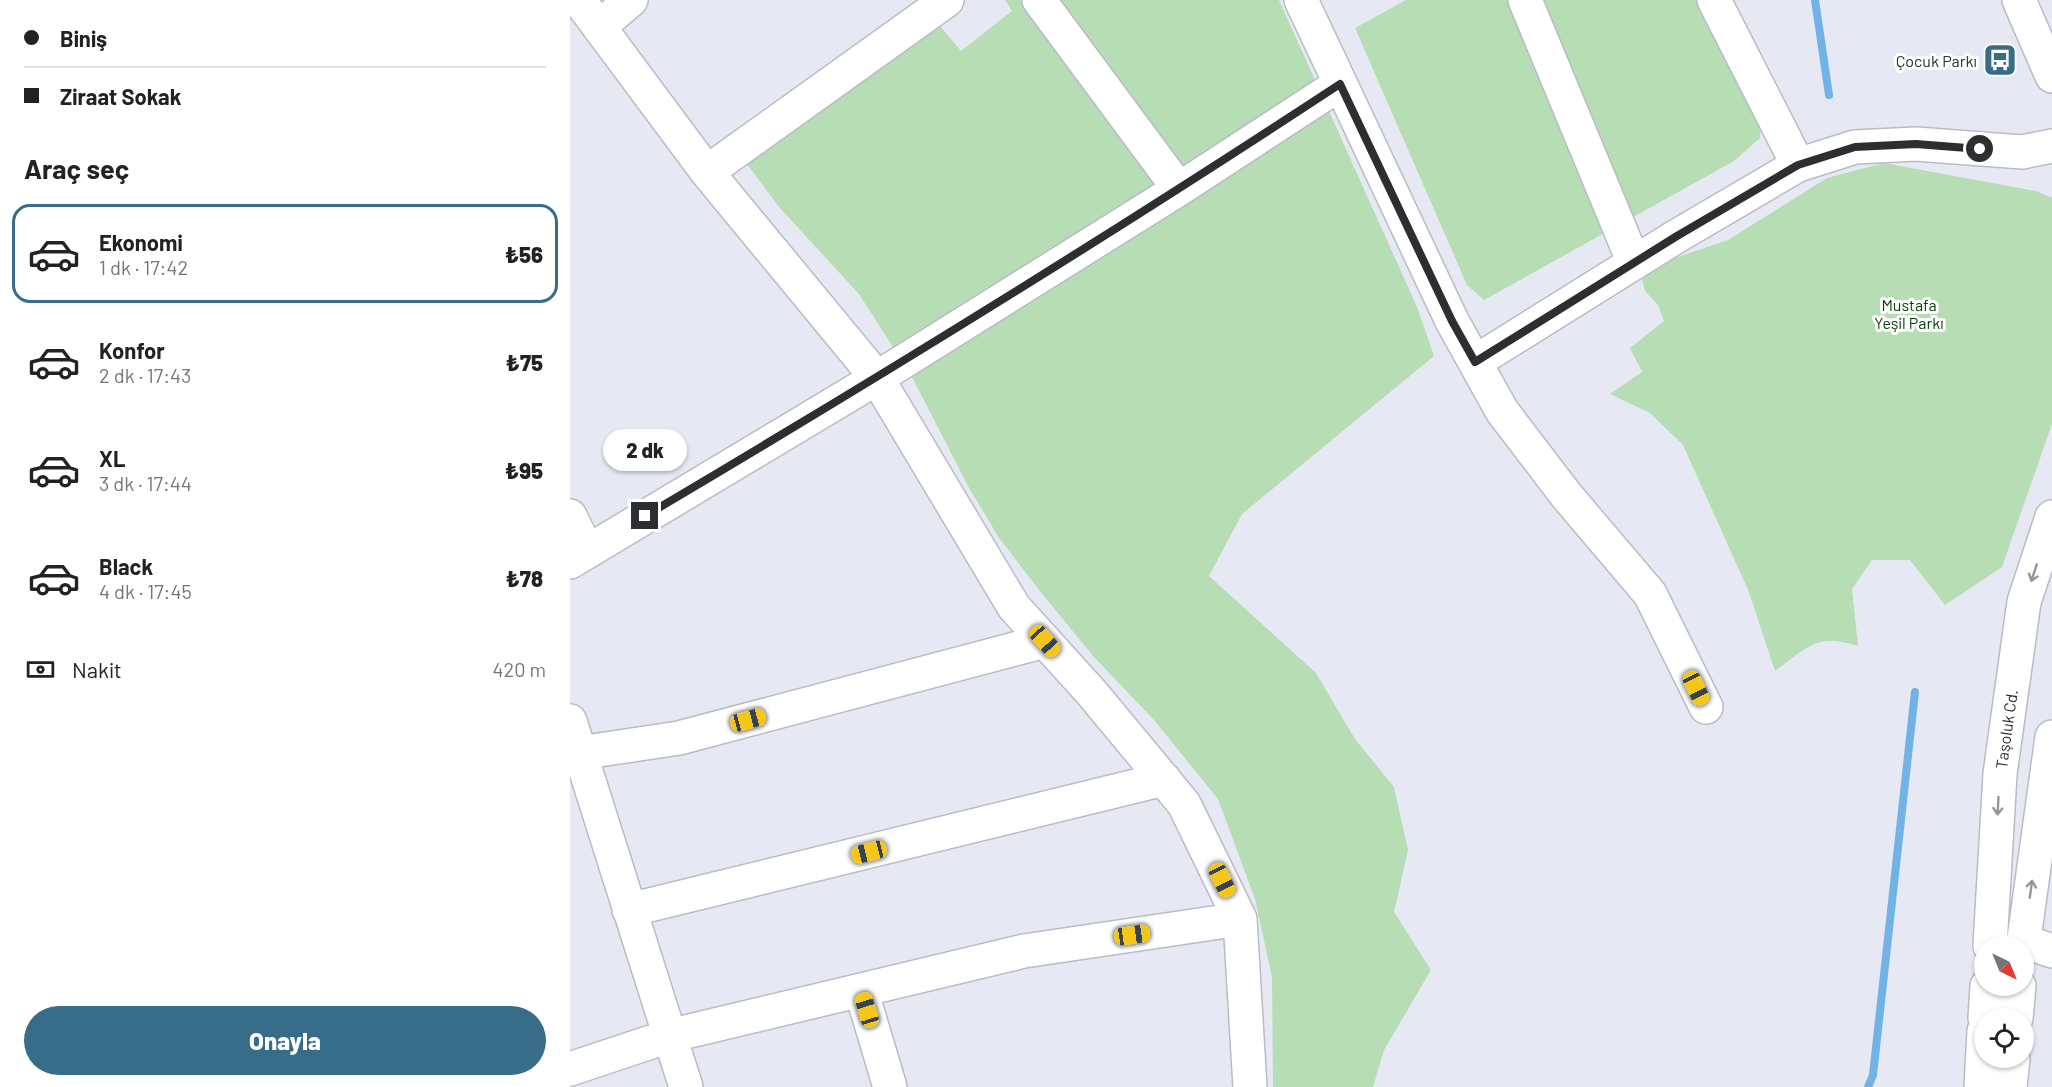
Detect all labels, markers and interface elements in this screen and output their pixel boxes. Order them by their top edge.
text: Biniş [60,25,107,51]
bus stop icon: Çocuk Parkı [1982,42,2018,78]
place label: Çocuk Parkı [1896,51,1977,70]
text: Ziraat Sokak [60,83,181,109]
route start [1966,135,1993,162]
text: Araç seç [24,152,129,184]
icon: car [27,227,81,281]
text: Ekonomi [99,229,183,255]
text: ₺56 [505,241,543,267]
text: 1 dk · 17:42 [99,255,188,279]
park label: Mustafa Yeşil Parkı [1874,295,1944,332]
icon: car [27,335,81,389]
text: Konfor [99,337,165,363]
text: ₺75 [506,349,543,375]
text: 2 dk · 17:43 [99,363,191,387]
callout: 2 dk [603,429,687,471]
text: 2 dk [626,438,664,462]
icon: car [27,443,81,497]
text: XL [99,445,125,471]
text: ₺95 [505,457,543,483]
text: 3 dk · 17:44 [99,471,192,495]
route end [631,502,658,529]
icon: car [27,551,81,605]
text: Black [99,553,153,579]
one-way arrow [2028,563,2039,582]
text: ₺78 [505,565,543,591]
text: 4 dk · 17:45 [99,579,192,603]
car [1026,622,1064,660]
icon: cash [24,653,57,686]
text: Nakit [72,656,122,682]
text: 420 m [492,657,546,681]
car [1680,668,1712,708]
street label: Taşoluk Cd. [1991,688,2021,770]
car [728,707,768,733]
one-way arrow [1992,796,2003,816]
car [849,839,889,865]
car [1206,860,1238,900]
one-way arrow [2025,879,2036,899]
car [1113,924,1151,946]
north arrow [1974,936,2034,996]
map controls [1974,936,2034,1068]
car [853,990,881,1030]
button: Onayla [24,1006,546,1075]
button: locate [1974,1008,2034,1068]

